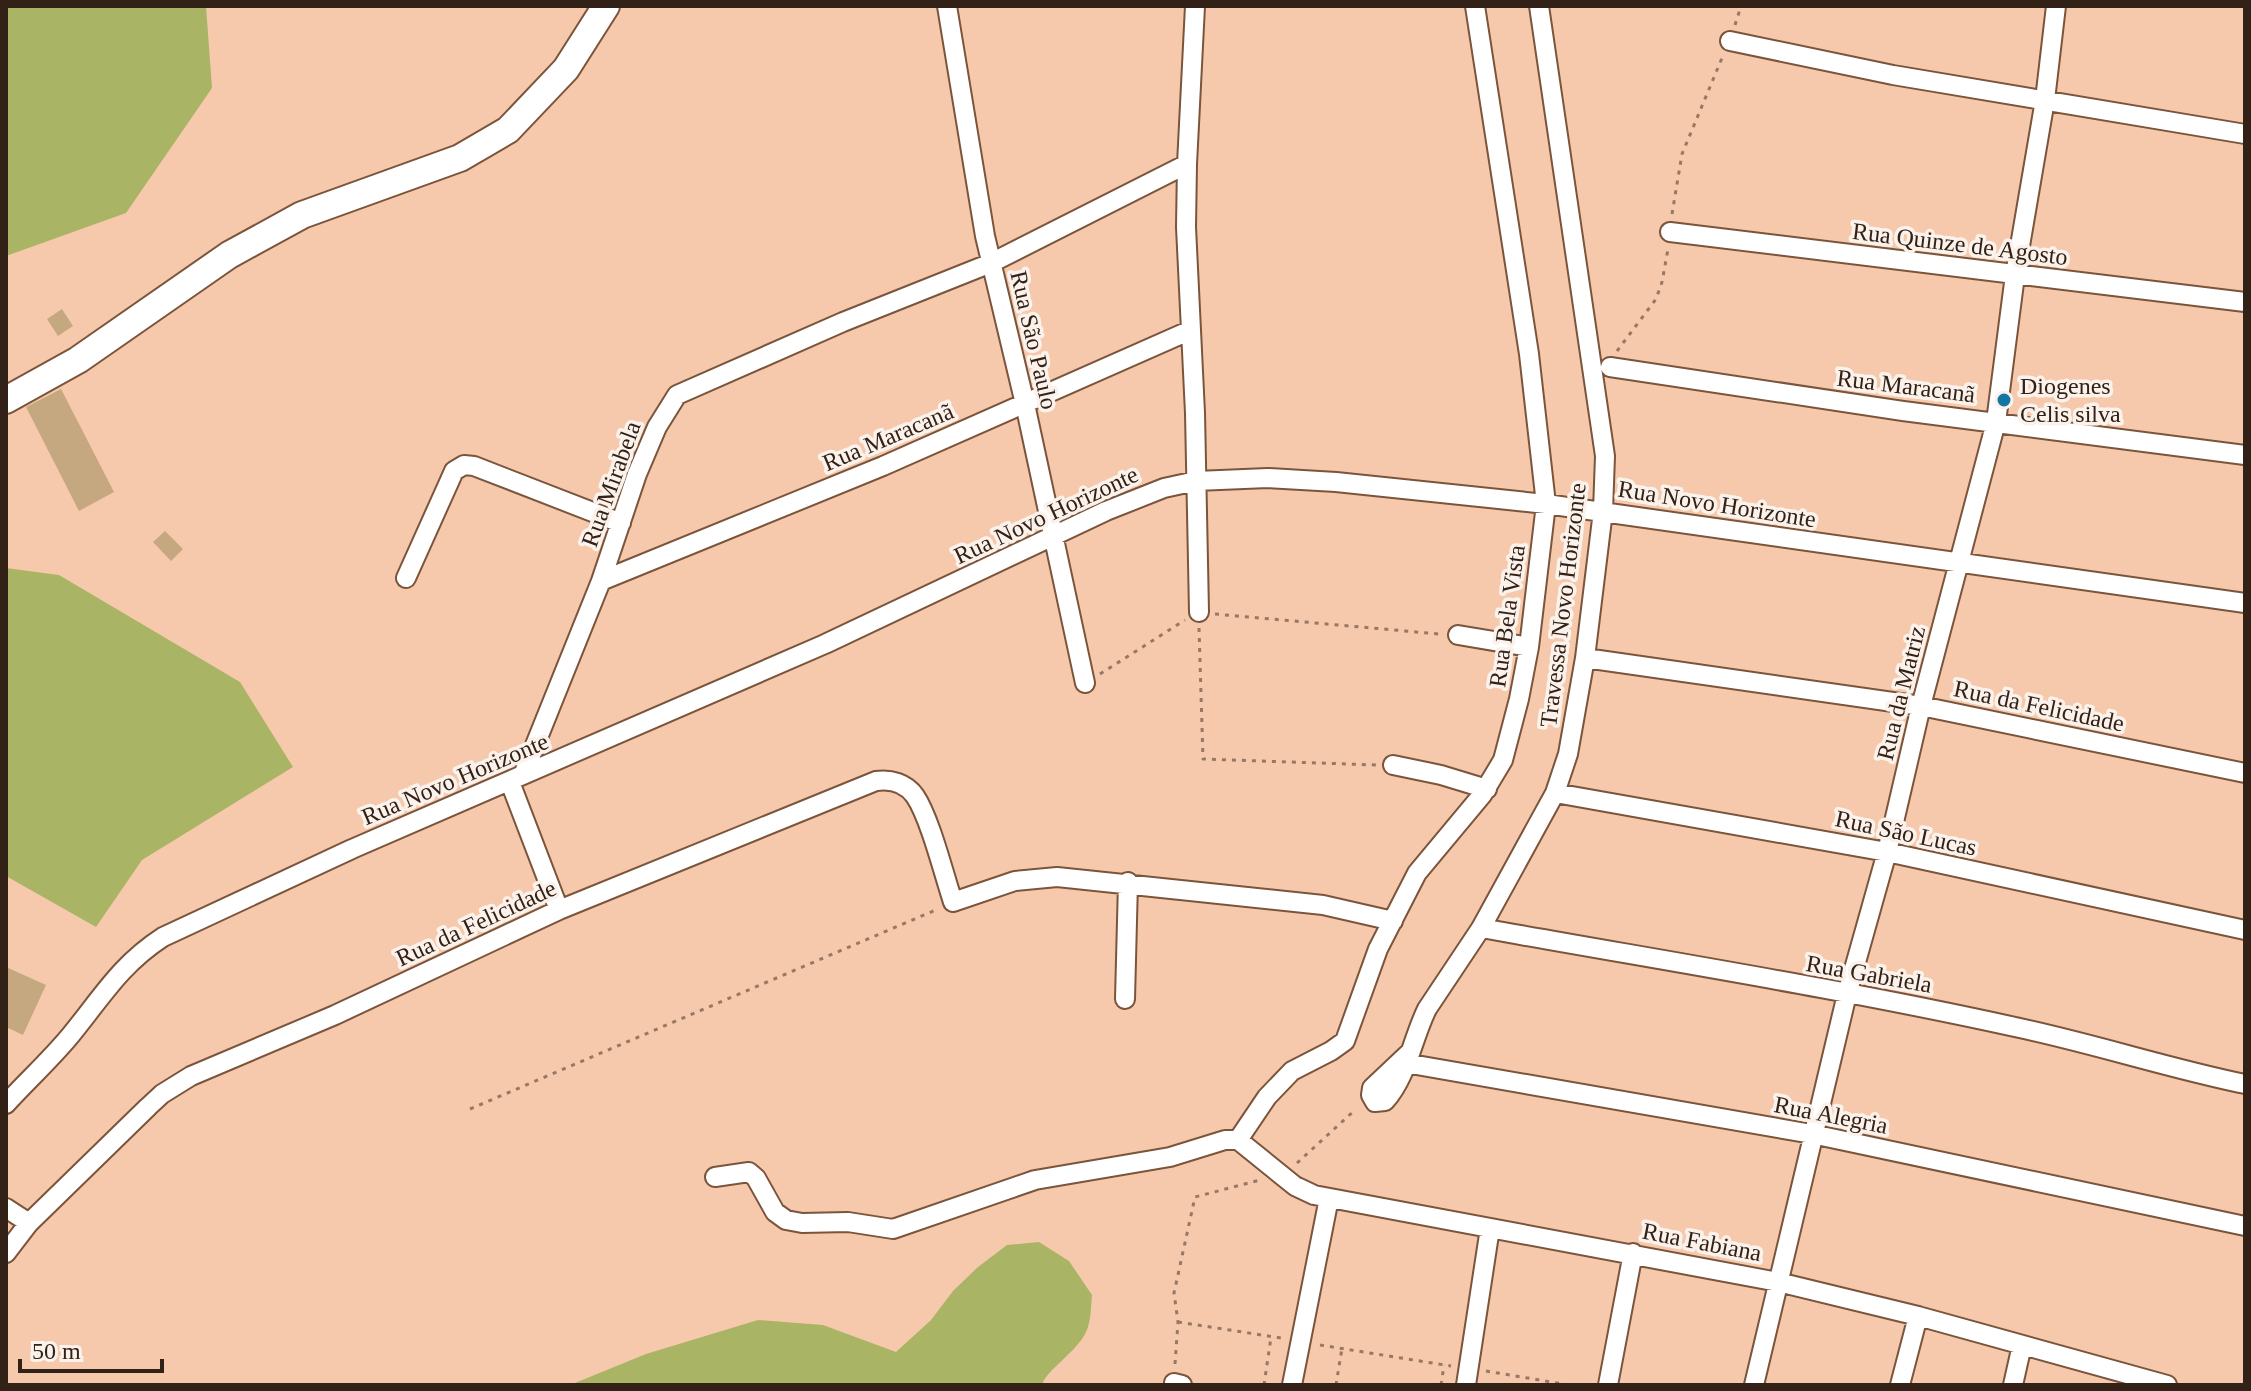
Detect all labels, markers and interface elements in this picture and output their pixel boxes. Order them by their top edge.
street label: Rua Quinze de Agosto [1851,218,2069,270]
street label: Rua São Paulo [1005,268,1063,412]
street label: Rua Maracanã [1835,365,1977,407]
place label: Diogenes Celis silva [2020,373,2121,427]
marker: Diogenes Celis silva [1995,391,2013,409]
street label: Rua Maracanã [819,398,957,476]
street label: Rua Mirabela [576,418,646,550]
street label: Rua Novo Horizonte [950,461,1142,569]
street label: Rua Novo Horizonte [1616,476,1818,532]
street label: Travessa Novo Horizonte [1535,481,1591,729]
street label: Rua Bela Vista [1484,543,1530,689]
street label: Rua da Matriz [1872,623,1930,763]
street label: Rua da Felicidade [1952,675,2126,737]
street label: Rua Novo Horizonte [358,728,552,830]
street label: Rua São Lucas [1833,805,1979,861]
street label: Rua da Felicidade [392,875,560,971]
street label: Rua Gabriela [1804,950,1934,998]
street label: Rua Alegria [1772,1091,1890,1139]
street label: Rua Fabiana [1640,1218,1764,1266]
scale bar [20,1323,162,1373]
text: 50 m [32,1338,81,1364]

